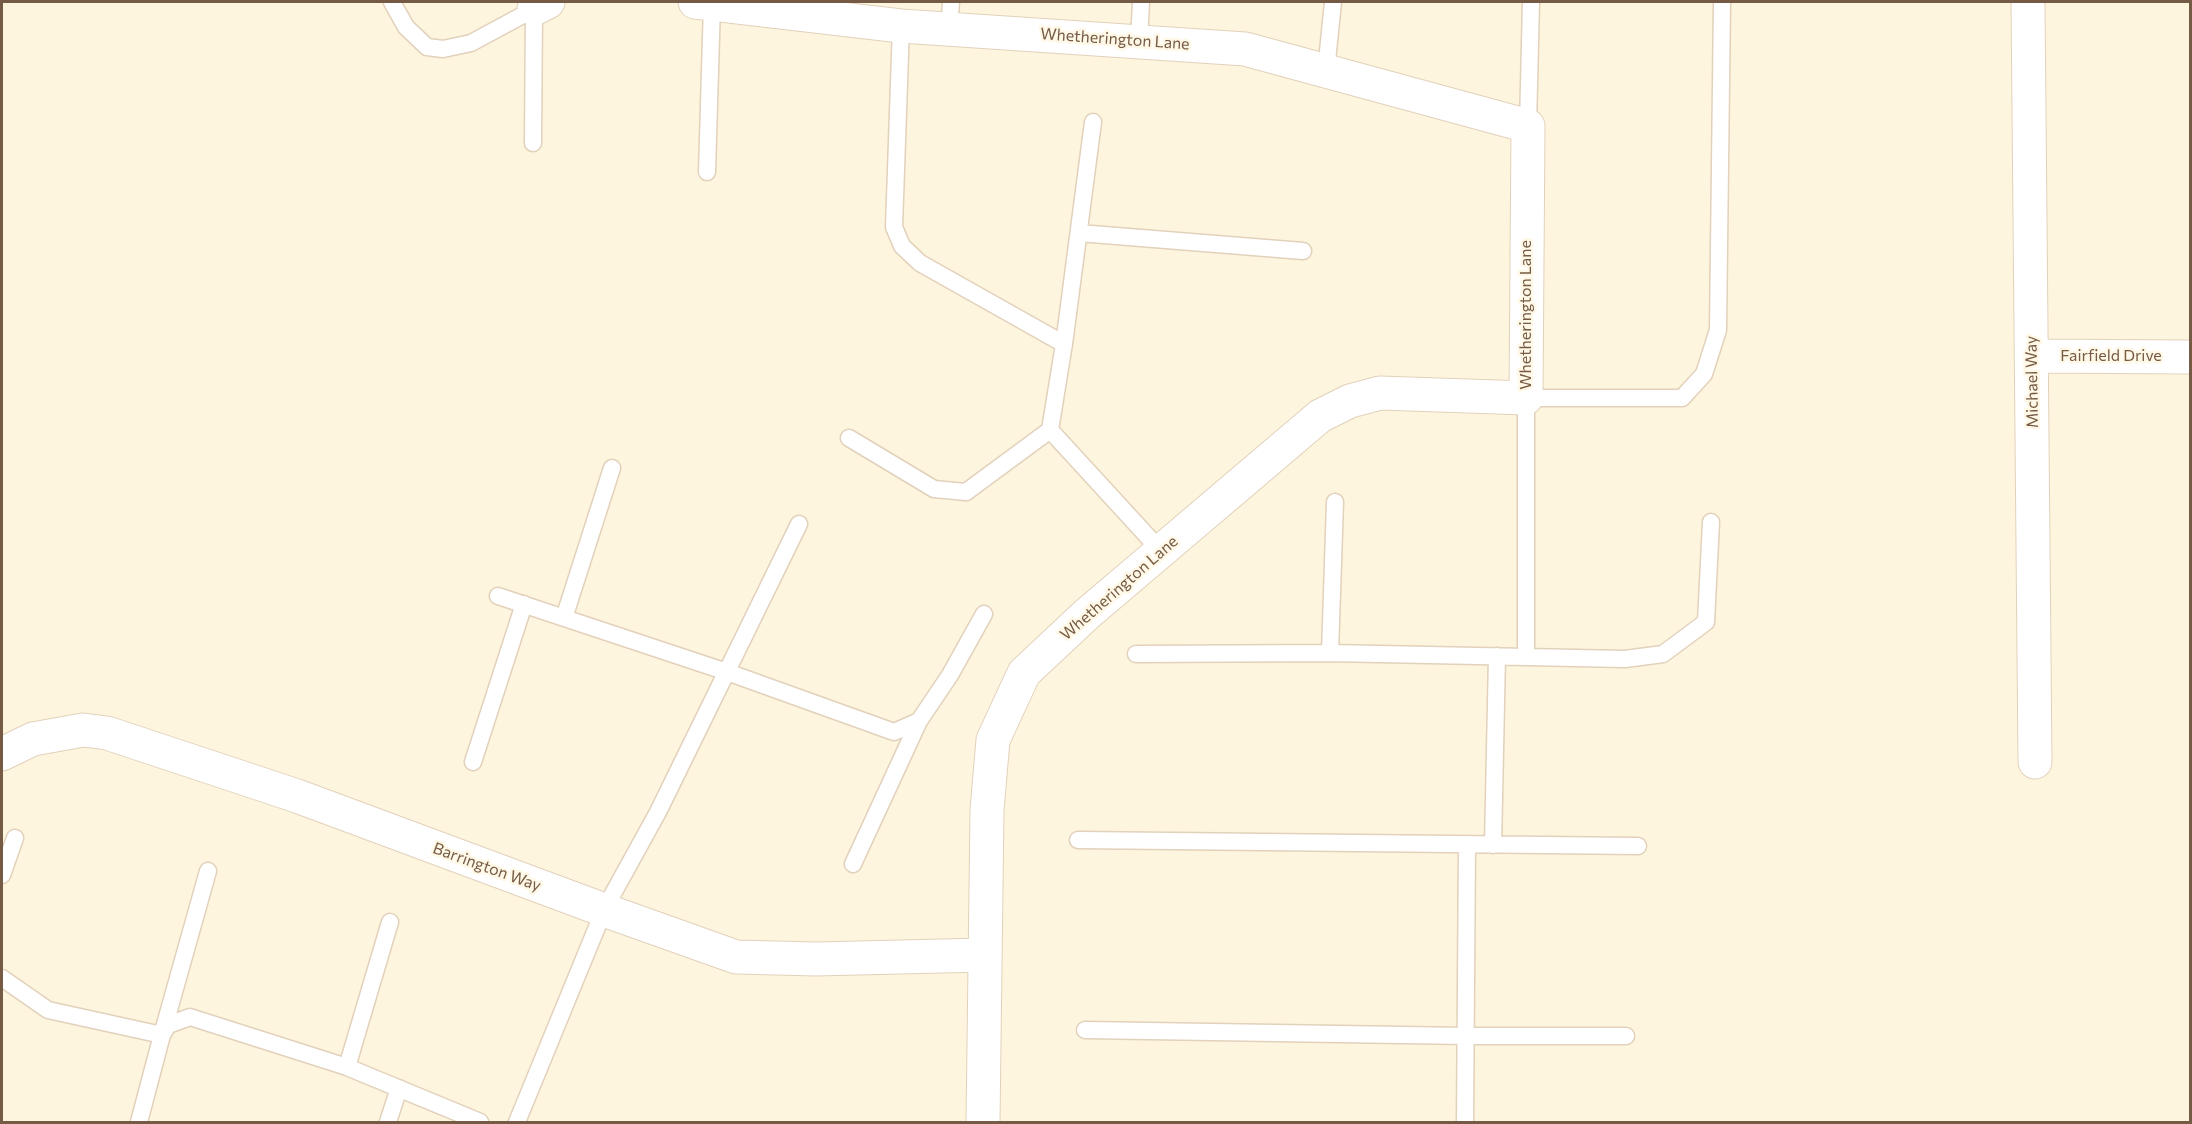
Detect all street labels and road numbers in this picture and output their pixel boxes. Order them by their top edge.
street label: Whetherington Lane [1040,24,1190,54]
street label: Whetherington Lane [1516,240,1536,390]
street label: Michael Way [2022,336,2042,428]
street label: Fairfield Drive [2060,346,2162,366]
street label: Whetherington Lane [1056,532,1182,644]
street label: Barrington Way [430,839,544,895]

